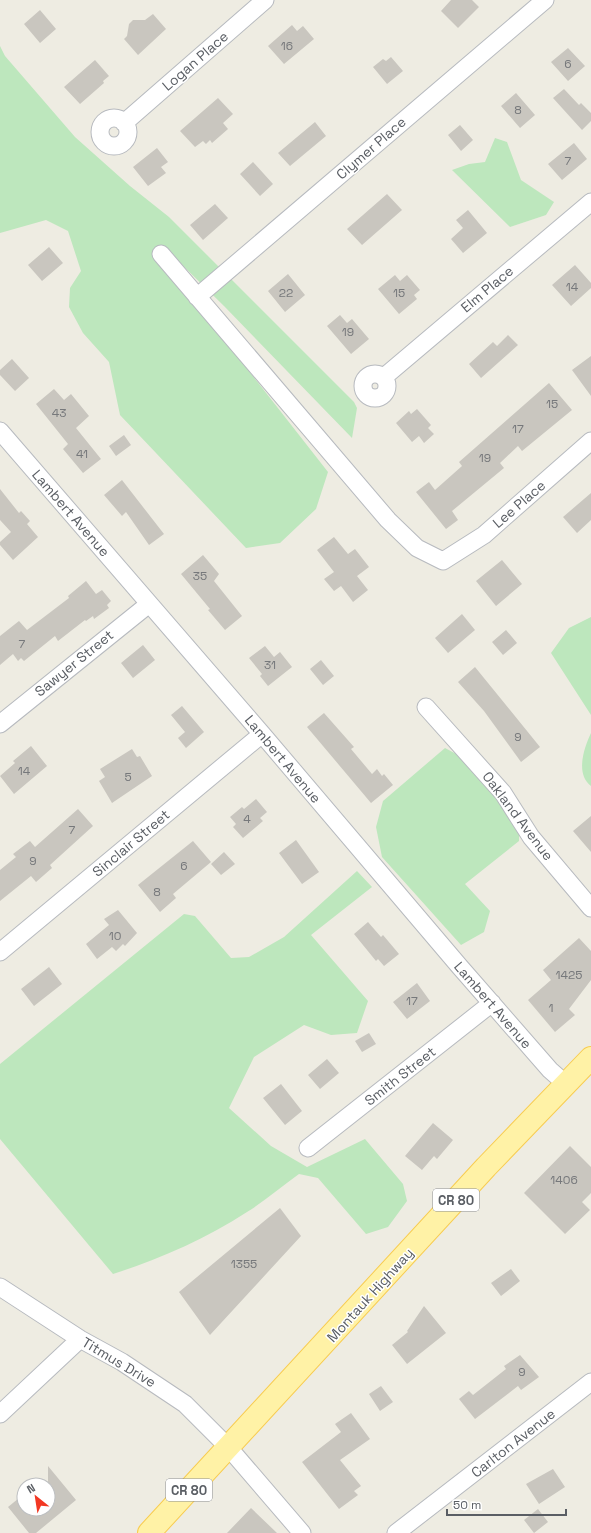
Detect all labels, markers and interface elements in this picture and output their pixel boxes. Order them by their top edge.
street label: Logan Place [158,27,232,95]
house number: 16 [281,38,293,54]
house number: 6 [564,56,572,72]
house number: 8 [514,102,522,118]
street label: Clymer Place [332,113,410,183]
house number: 7 [565,153,572,169]
street label: Elm Place [457,262,517,316]
house number: 14 [566,279,579,295]
house number: 22 [279,285,293,301]
house number: 15 [393,285,405,301]
house number: 19 [342,324,354,340]
house number: 15 [546,396,558,412]
house number: 43 [52,405,66,421]
house number: 17 [512,421,524,437]
house number: 41 [76,446,88,462]
house number: 19 [479,450,491,466]
street label: Lambert Avenue [28,466,114,560]
street label: Lee Place [489,476,549,532]
house number: 35 [193,568,207,584]
street label: Sawyer Street [31,626,117,700]
house number: 7 [19,636,26,652]
house number: 31 [264,657,276,673]
street label: Lambert Avenue [241,711,325,807]
house number: 9 [514,729,522,745]
house number: 14 [18,763,31,779]
street label: Oakland Avenue [479,768,557,864]
house number: 5 [124,769,132,785]
street label: Sinclair Street [89,805,173,881]
house number: 4 [243,811,251,827]
house number: 7 [69,822,76,838]
house number: 9 [29,853,37,869]
house number: 6 [180,858,188,874]
house number: 8 [153,884,161,900]
house number: 10 [109,928,121,944]
street label: Lambert Avenue [450,958,536,1052]
house number: 1425 [556,967,582,983]
house number: 17 [406,993,418,1009]
house number: 1 [548,1000,554,1016]
street label: Smith Street [361,1043,439,1109]
house number: 1406 [550,1172,578,1188]
road number: CR 80 [433,1189,479,1211]
street label: Montauk Highway [323,1244,417,1346]
house number: 1355 [231,1256,257,1272]
street label: Titmus Drive [79,1333,159,1391]
house number: 9 [518,1364,526,1380]
street label: Carlton Avenue [467,1404,559,1482]
north arrow [16,1477,56,1517]
road number: CR 80 [166,1479,212,1501]
text: N [24,1480,38,1496]
scale bar [447,1491,566,1517]
text: 50 m [453,1497,481,1513]

